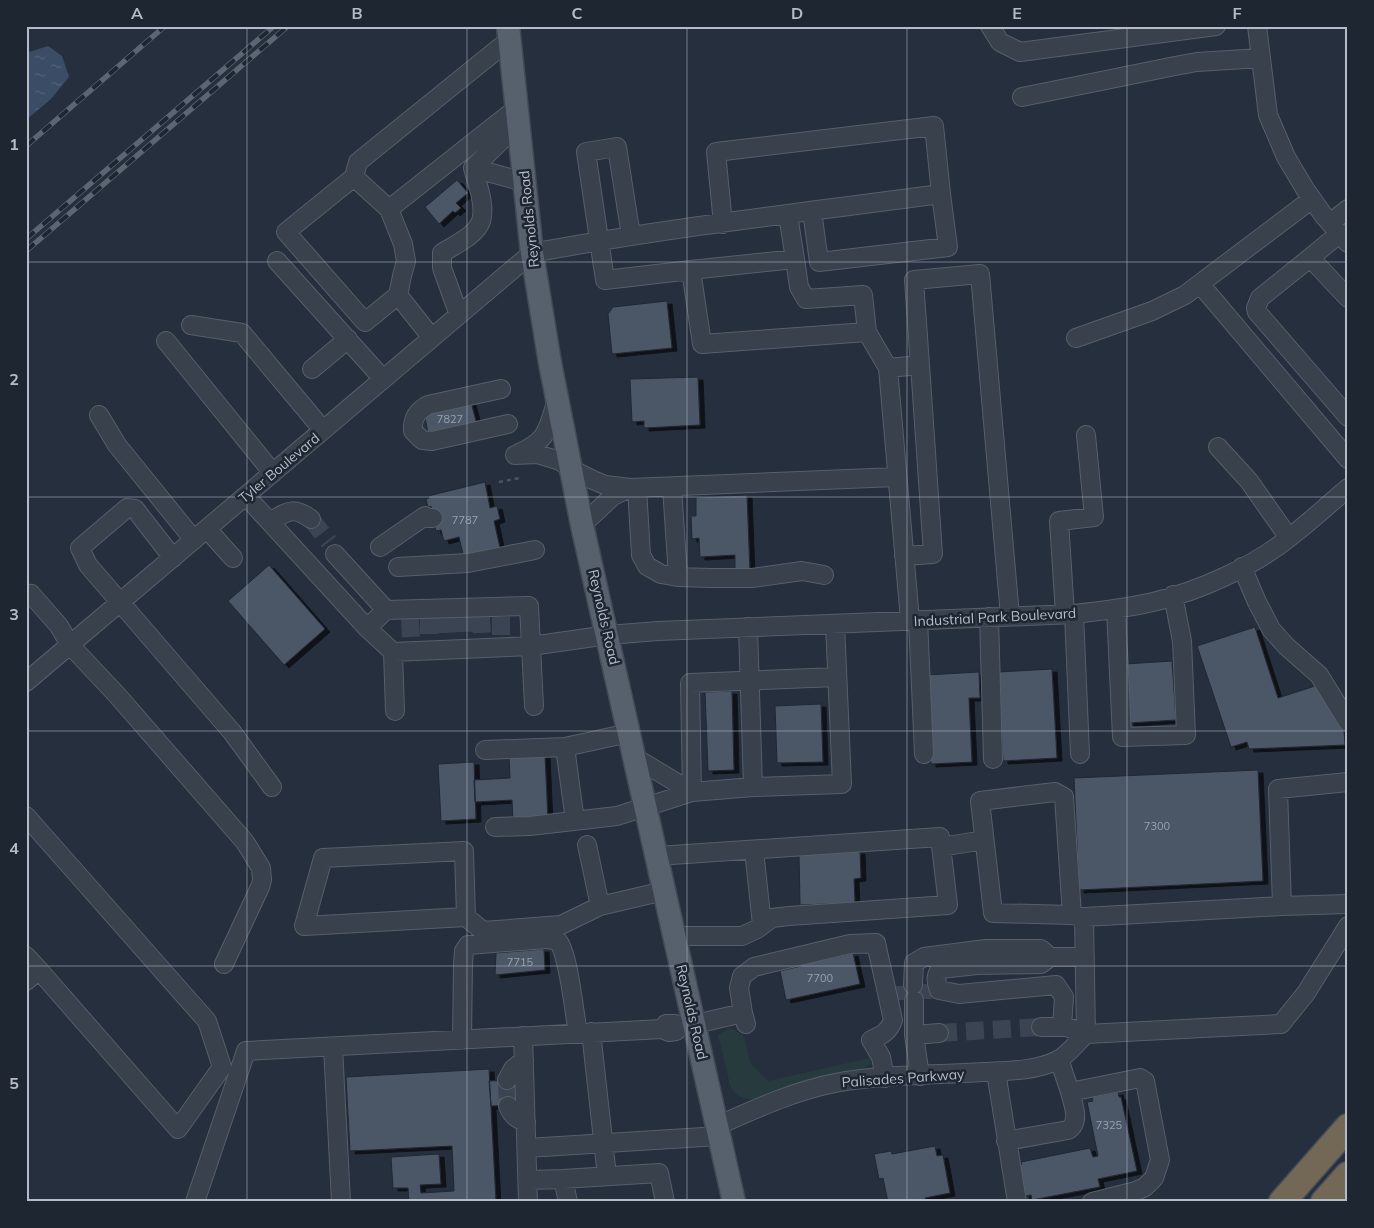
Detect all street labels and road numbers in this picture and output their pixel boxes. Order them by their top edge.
street label: Reynolds Road [515,170,543,268]
street label: Tyler Boulevard [235,429,323,507]
street label: Reynolds Road [584,568,624,666]
street label: Industrial Park Boulevard [913,604,1077,630]
street label: Reynolds Road [672,963,712,1061]
street label: Palisades Parkway [841,1065,965,1091]

